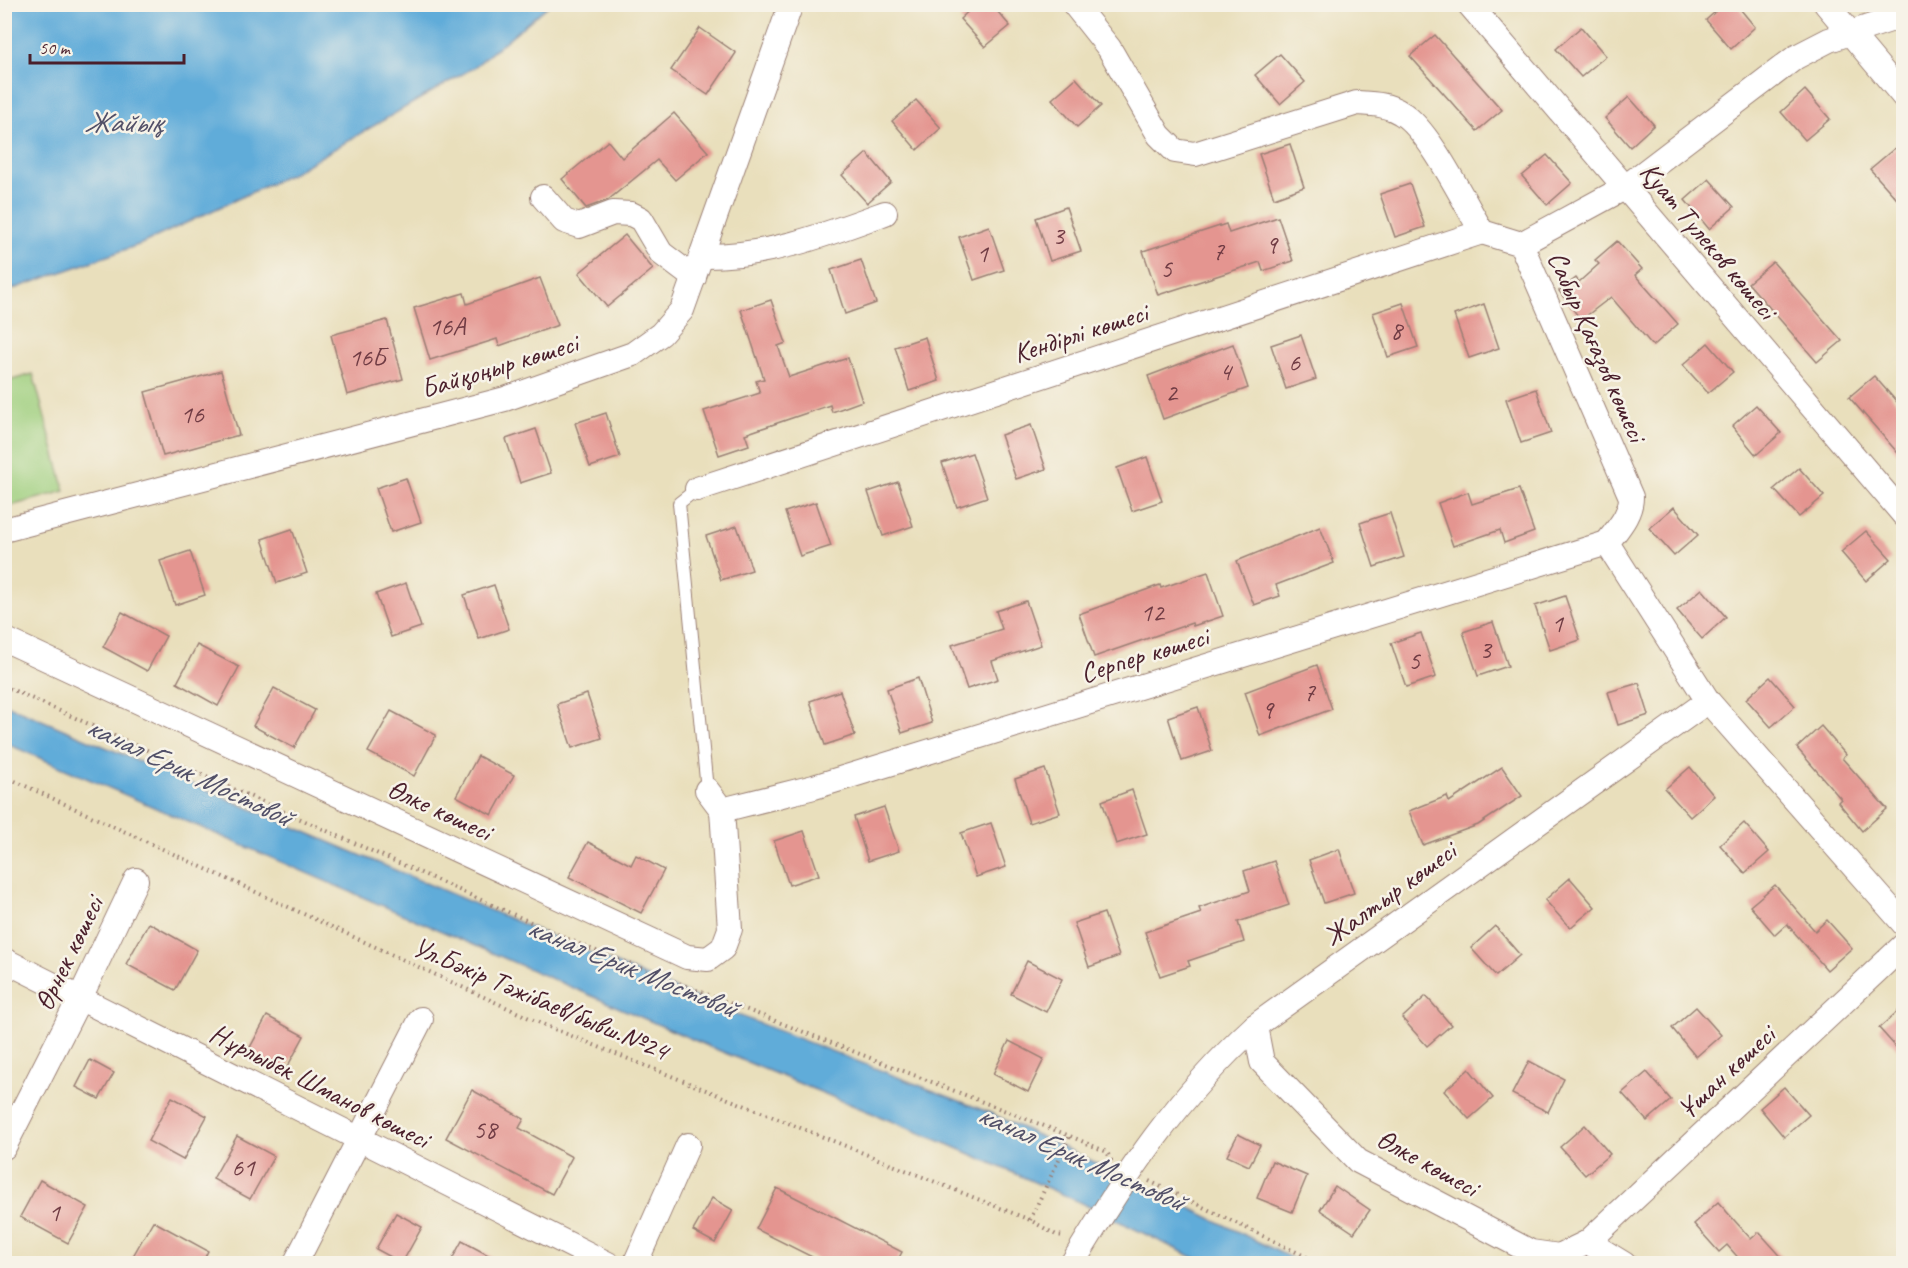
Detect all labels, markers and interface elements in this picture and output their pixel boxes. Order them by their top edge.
scale bar [30,27,184,65]
text: 50 m [39,37,72,59]
water label: Жайық [84,103,166,141]
street label: Қуат Түлеков көшесі [1633,154,1787,329]
house number: 3 [1052,219,1066,252]
house number: 9 [1265,228,1279,261]
house number: 7 [1212,235,1225,268]
house number: 1 [976,237,989,270]
street label: Сабыр Қағазов көшесі [1539,246,1657,451]
house number: 5 [1160,252,1173,285]
street label: Кендірлі көшесі [1009,293,1155,371]
house number: 16А [429,310,467,343]
house number: 8 [1390,314,1404,347]
street label: Байқоңыр көшесi [416,324,586,406]
house number: 16Б [349,341,389,374]
house number: 6 [1288,346,1301,379]
house number: 4 [1219,355,1233,388]
house number: 2 [1165,376,1179,409]
house number: 16 [180,398,205,431]
house number: 12 [1140,596,1166,629]
house number: 1 [1551,607,1564,640]
street label: Серпер көшесі [1076,617,1216,691]
house number: 3 [1479,633,1493,666]
house number: 5 [1408,644,1421,677]
house number: 7 [1303,676,1316,709]
house number: 9 [1261,693,1275,726]
water label: канал Ерик Мостовой [80,707,303,838]
street label: Өлке көшесі [382,770,501,850]
street label: Жалтыр көшесі [1316,831,1466,953]
street label: Өрнек көшесі [26,887,113,1016]
water label: канал Ерик Мостовой [522,908,747,1028]
street label: Ул.Бәкір Тәжібаев/бывш.№24 [408,929,676,1069]
street label: Нұрлыбек Шманов көшесі [204,1015,439,1158]
street label: Ұшан көшесі [1668,1015,1785,1127]
water label: канал Ерик Мостовой [972,1094,1195,1222]
house number: 58 [473,1113,499,1146]
street label: Өлке көшесі [1371,1120,1488,1206]
house number: 61 [231,1151,256,1184]
house number: 1 [48,1196,61,1229]

